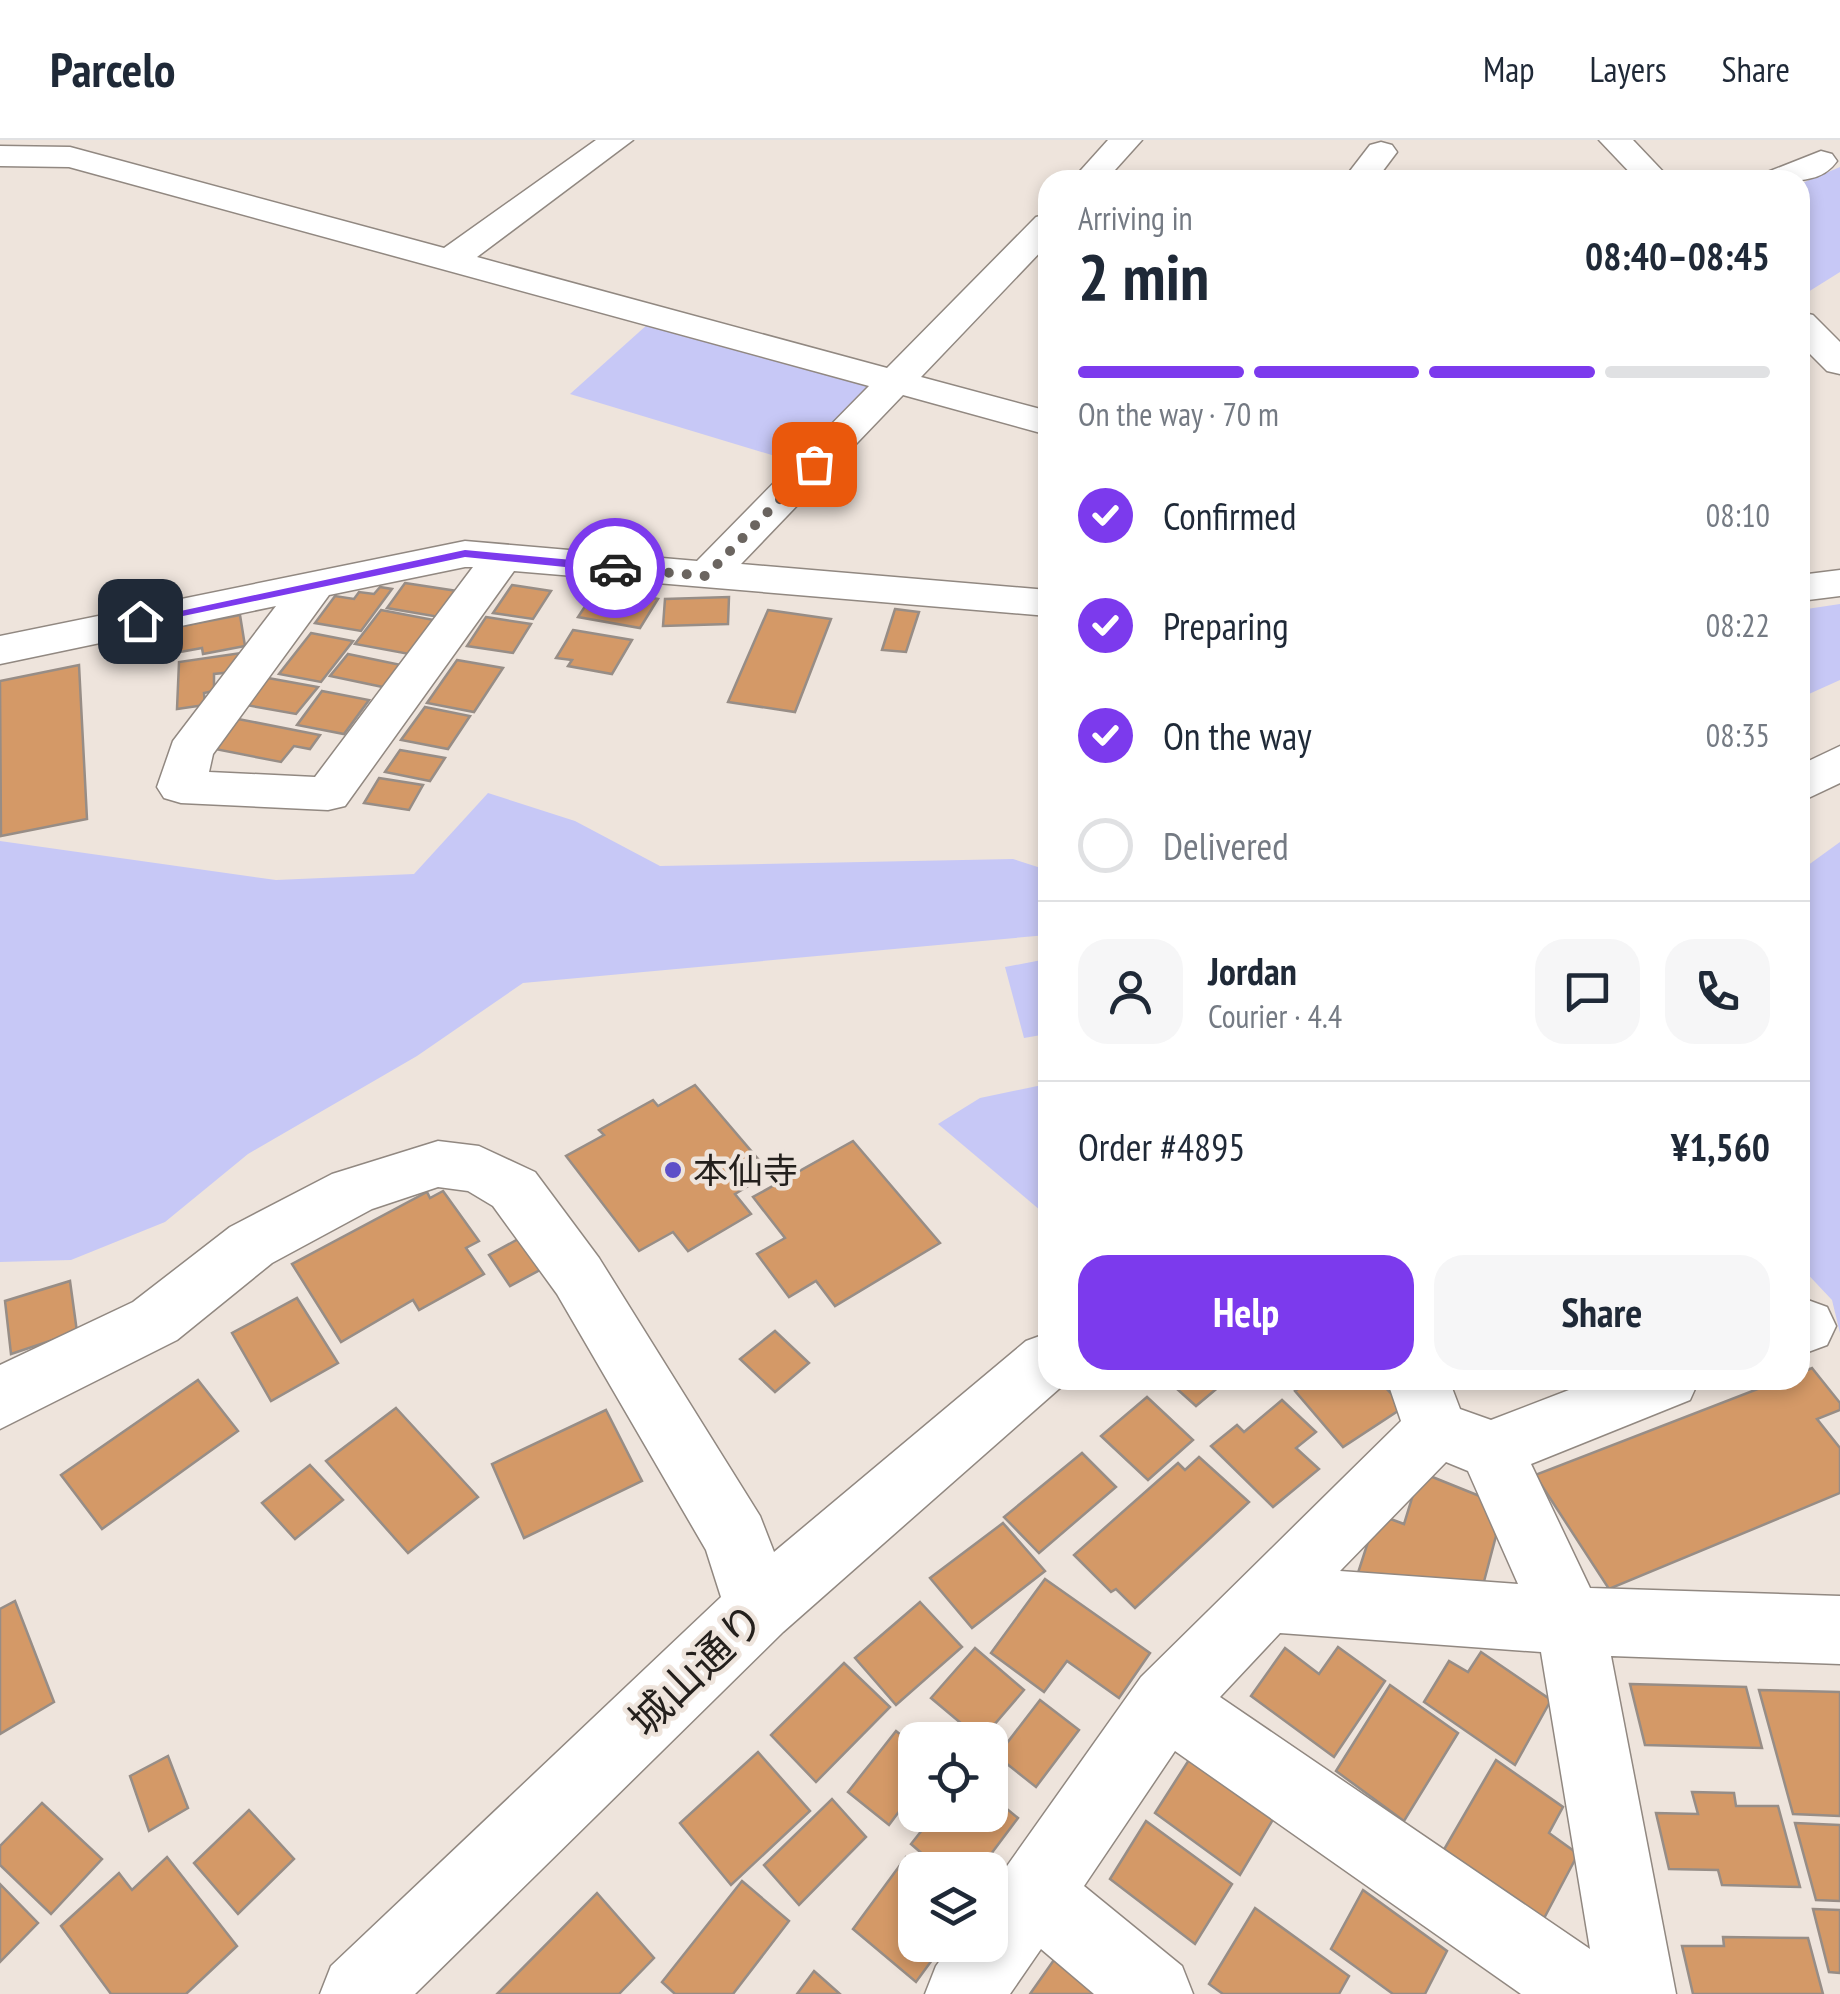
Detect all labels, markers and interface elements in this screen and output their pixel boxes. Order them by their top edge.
text: Parcelo [50,38,175,100]
text: Map [1483,46,1534,92]
text: Layers [1589,46,1667,92]
text: Share [1722,46,1790,92]
text: Arriving in [1078,197,1193,239]
text: 08:40–08:45 [1585,231,1770,280]
text: 2 min [1078,234,1209,318]
text: On the way · 70 m [1078,393,1279,435]
pin [772,422,857,507]
icon: bag [787,437,842,492]
icon: check [1078,488,1133,543]
text: Confirmed [1163,491,1296,540]
text: 08:10 [1706,494,1770,536]
courier [565,518,665,618]
icon: car [588,541,643,596]
pin [98,579,183,664]
icon: home [113,594,168,649]
icon: check [1078,598,1133,653]
text: Preparing [1163,601,1289,650]
text: 08:22 [1706,604,1770,646]
icon: check [1078,708,1133,763]
text: On the way [1163,711,1311,760]
text: 08:35 [1706,714,1770,756]
text: Delivered [1163,821,1289,870]
button: person [1078,939,1183,1044]
button: chat [1535,939,1640,1044]
button: phone [1665,939,1770,1044]
text: Jordan [1208,946,1297,995]
text: Courier · 4.4 [1208,995,1342,1037]
text: Order #4895 [1078,1122,1245,1171]
text: ¥1,560 [1671,1122,1770,1171]
place label: 本仙寺 [693,1147,798,1193]
marker: 本仙寺 [662,1159,684,1181]
button: Help [1078,1255,1414,1370]
button: Share [1434,1255,1770,1370]
street label: 城山通り [616,1591,776,1747]
map controls [898,1722,1008,1962]
button: locate [898,1722,1008,1832]
button: layers [898,1852,1008,1962]

